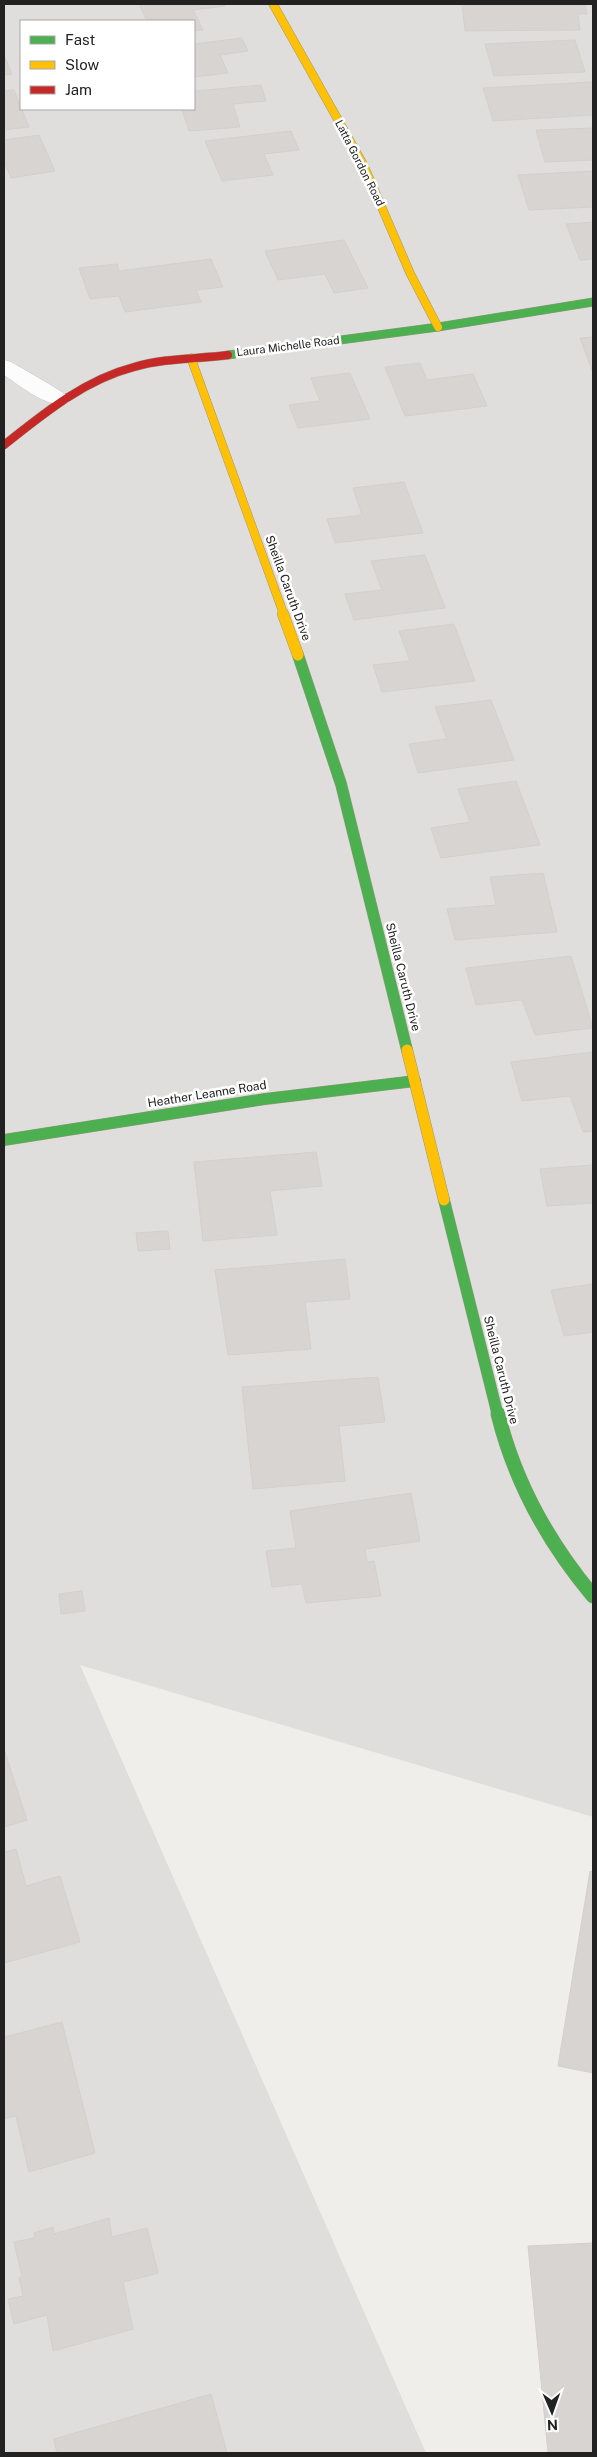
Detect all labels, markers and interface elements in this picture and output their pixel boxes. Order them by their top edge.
legend [20,20,195,110]
text: Fast [65,31,95,48]
text: Slow [65,56,100,73]
text: Jam [65,81,92,98]
street label: Latta Gordon Road [333,118,387,208]
street label: Laura Michelle Road [236,334,340,358]
street label: Sheilla Caruth Drive [262,533,314,643]
street label: Sheilla Caruth Drive [383,921,423,1033]
street label: Heather Leanne Road [147,1078,267,1110]
street label: Sheilla Caruth Drive [481,1314,521,1426]
north arrow [527,2387,577,2437]
text: N [547,2417,558,2433]

